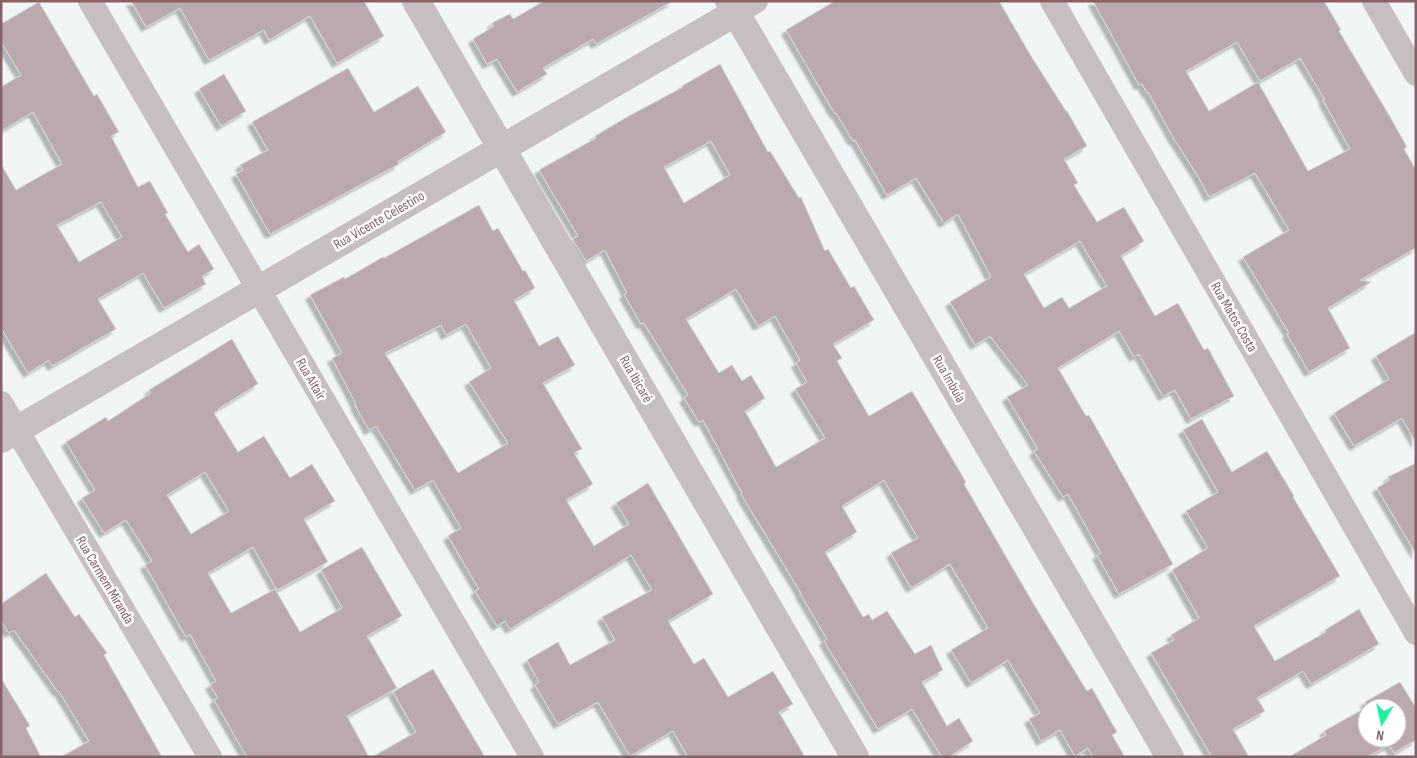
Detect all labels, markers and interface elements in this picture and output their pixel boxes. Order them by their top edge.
street label: Rua Vicente Celestino [330,187,428,253]
street label: Rua Matos Costa [1207,279,1261,355]
street label: Rua Ibicaré [616,352,656,406]
street label: Rua Imbuia [929,352,969,406]
street label: Rua Altair [292,355,330,403]
street label: Rua Carmem Miranda [72,533,138,627]
north arrow [1357,698,1407,748]
text: N [1375,726,1385,744]

